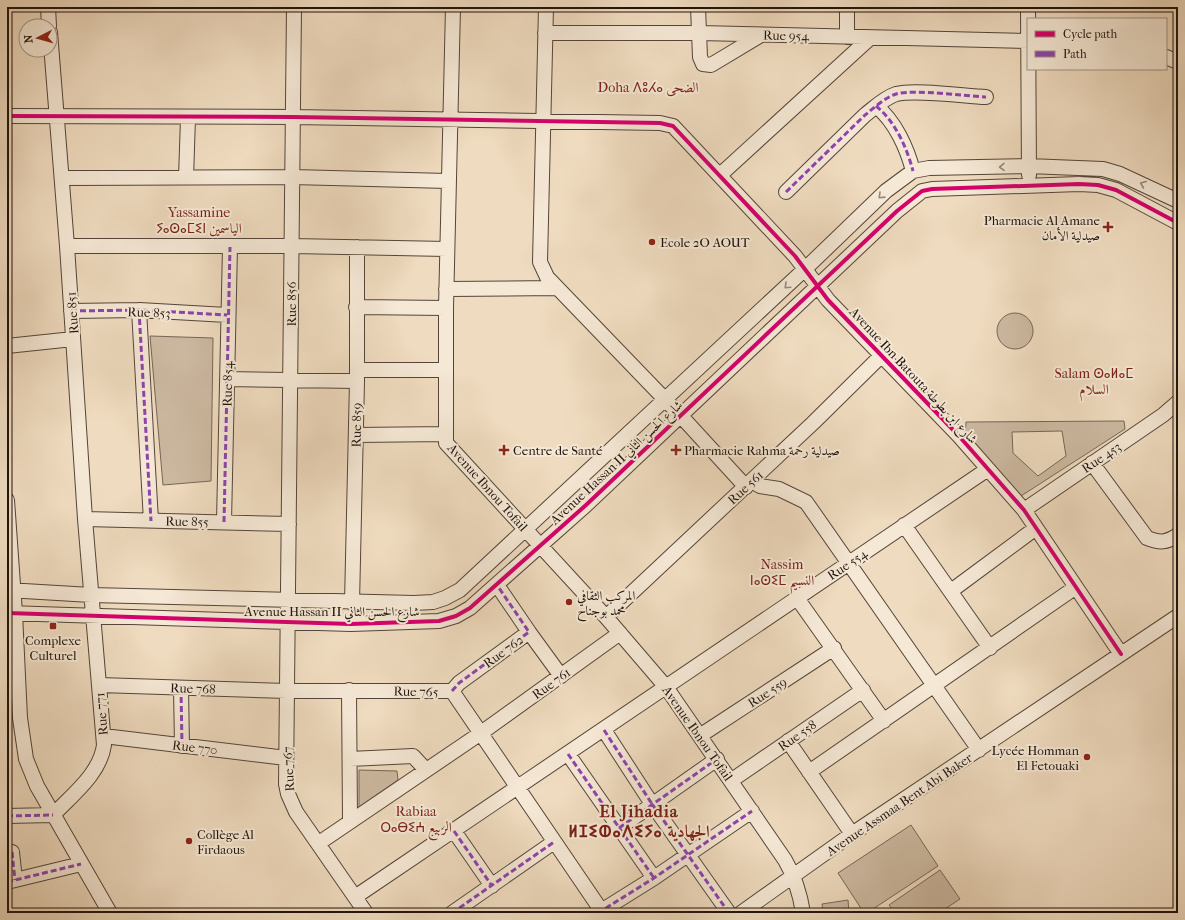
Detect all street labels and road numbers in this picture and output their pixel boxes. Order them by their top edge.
street label: Rue 954 [763,28,809,43]
street label: Rue 856 [284,281,299,326]
street label: Rue 851 [64,291,81,335]
street label: Rue 853 [127,304,171,321]
street label: Avenue Ibn Batouta شارع ابن بطوطة [843,304,981,449]
street label: Rue 854 [220,361,235,407]
street label: Avenue Hassan II شارع الحسن الثاني [546,397,688,531]
street label: Rue 859 [349,402,364,447]
street label: Rue 453 [1079,439,1124,476]
street label: Avenue Ibnou Tofail [444,440,531,534]
street label: Rue 561 [725,467,766,508]
street label: Rue 855 [165,514,209,529]
street label: Rue 554 [825,546,870,583]
street label: Avenue Hassan II شارع الحسن الثاني [243,604,420,623]
street label: Rue 762 [480,632,526,671]
street label: Rue 761 [529,665,573,702]
street label: Rue 559 [745,674,790,711]
street label: Rue 768 [170,680,216,697]
street label: Avenue Ibnou Tofail [659,682,736,784]
street label: Rue 765 [394,684,439,699]
street label: Rue 771 [92,692,111,736]
street label: Rue 558 [775,717,819,754]
street label: Rue 770 [171,737,218,758]
street label: Rue 767 [280,746,297,792]
street label: Avenue Assmaa Bent Abi Baker [823,750,976,860]

